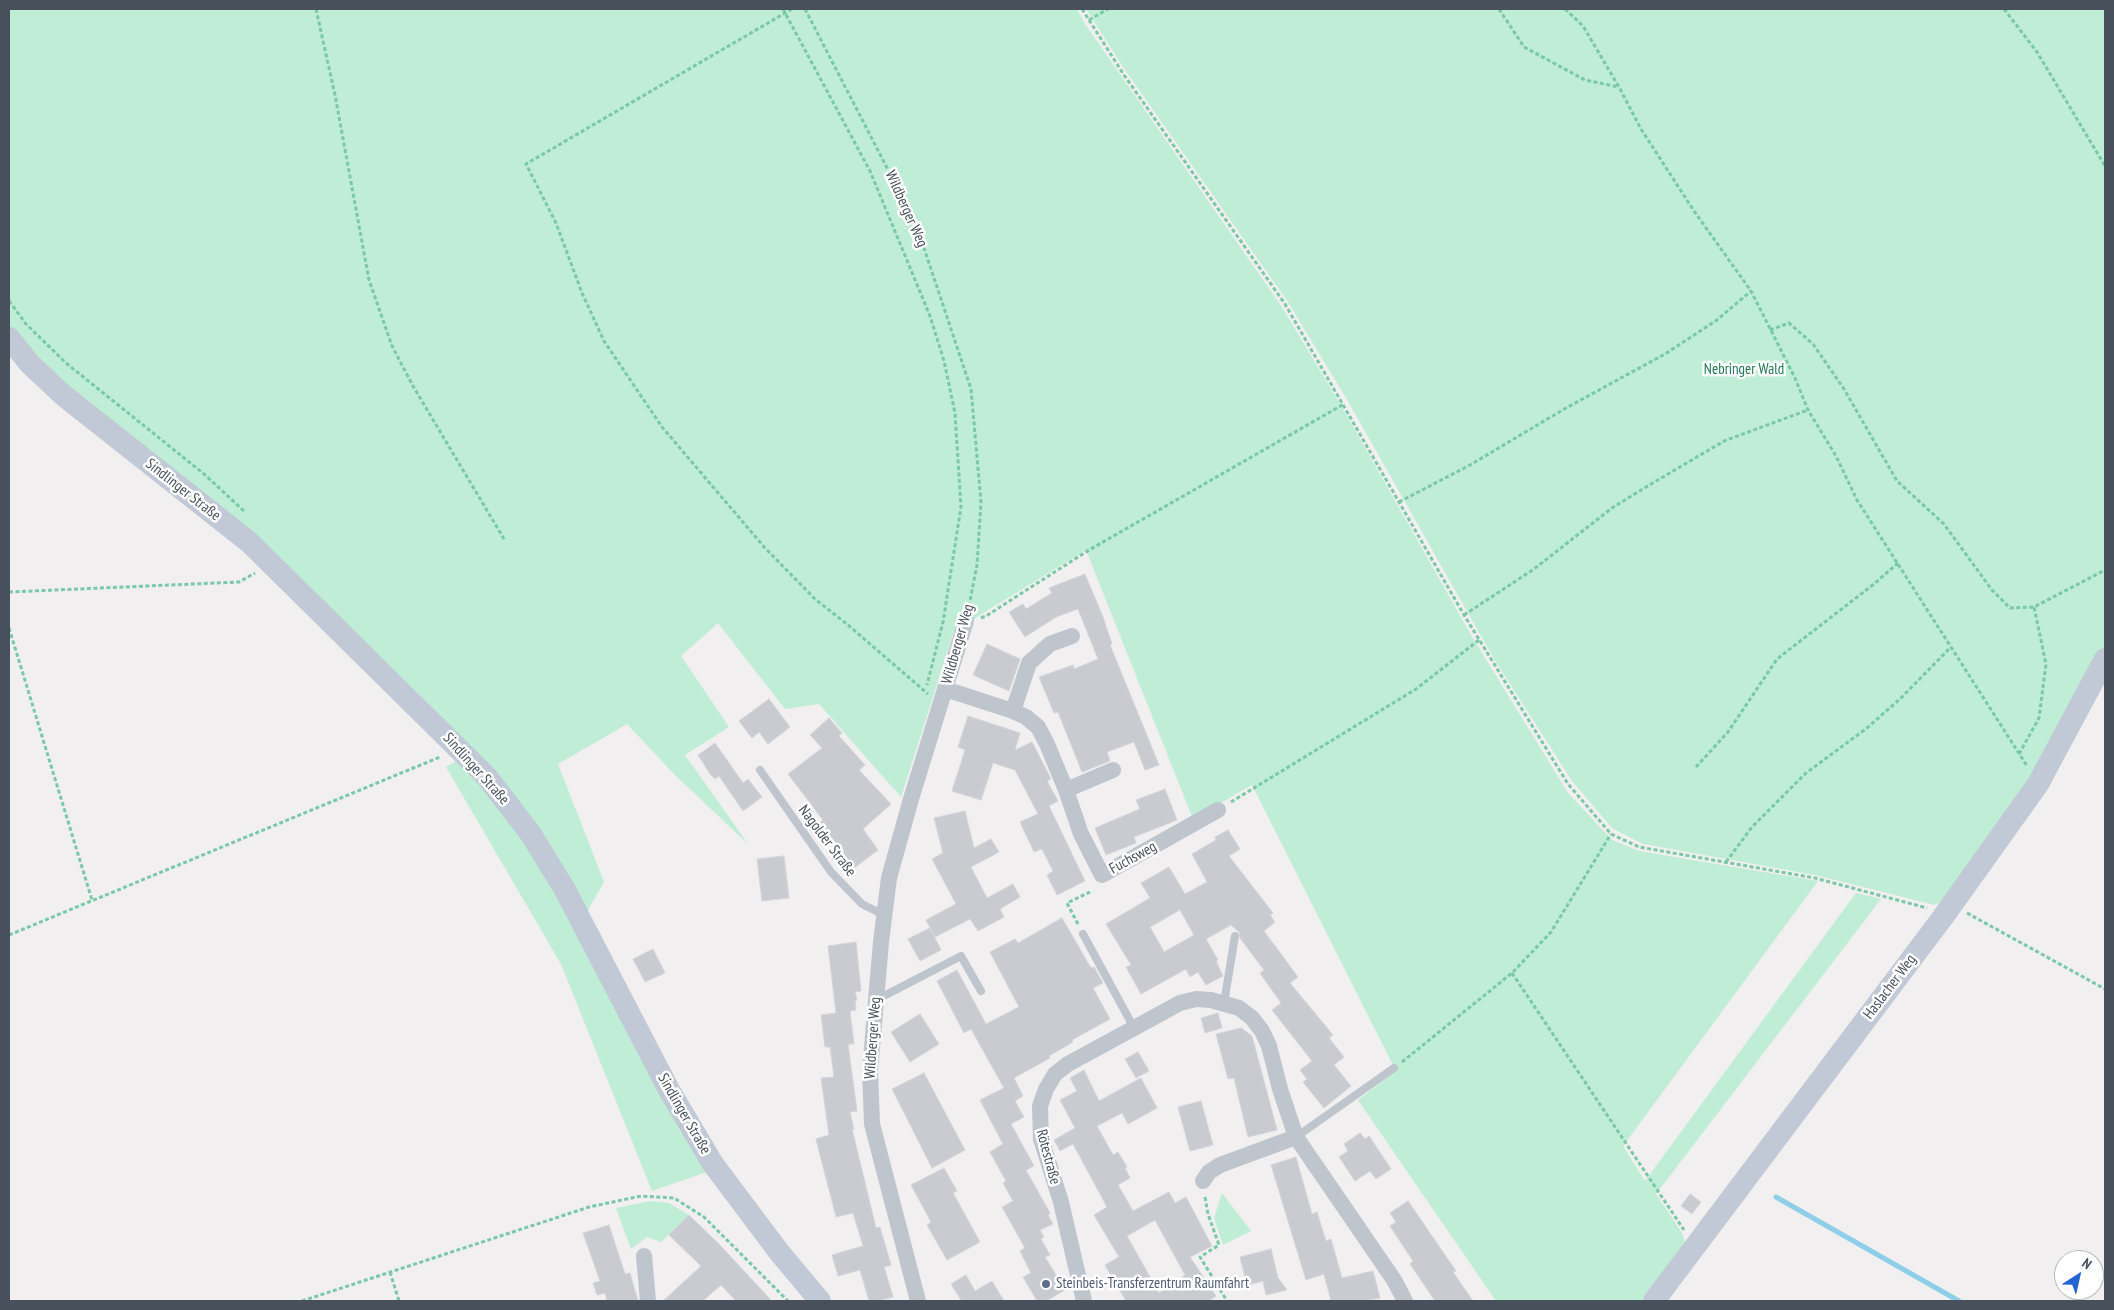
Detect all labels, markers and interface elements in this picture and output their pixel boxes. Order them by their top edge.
street label: Wildberger Weg [881,168,931,250]
park label: Nebringer Wald [1704,361,1784,379]
street label: Sindlinger Straße [142,455,224,525]
street label: Wildberger Weg [938,602,978,686]
street label: Sindlinger Straße [439,729,513,809]
street label: Nagolder Straße [794,802,860,880]
street label: Fuchsweg [1106,838,1160,878]
street label: Haslacher Weg [1860,951,1920,1023]
street label: Wildberger Weg [861,996,885,1080]
street label: Sindlinger Straße [654,1070,714,1158]
street label: Rötestraße [1032,1128,1064,1186]
north arrow [2054,1250,2104,1300]
text: N [2079,1254,2095,1273]
place label: Steinbeis-Transferzentrum Raumfahrt [1056,1275,1249,1293]
marker: Steinbeis-Transferzentrum Raumfahrt [1040,1278,1052,1290]

